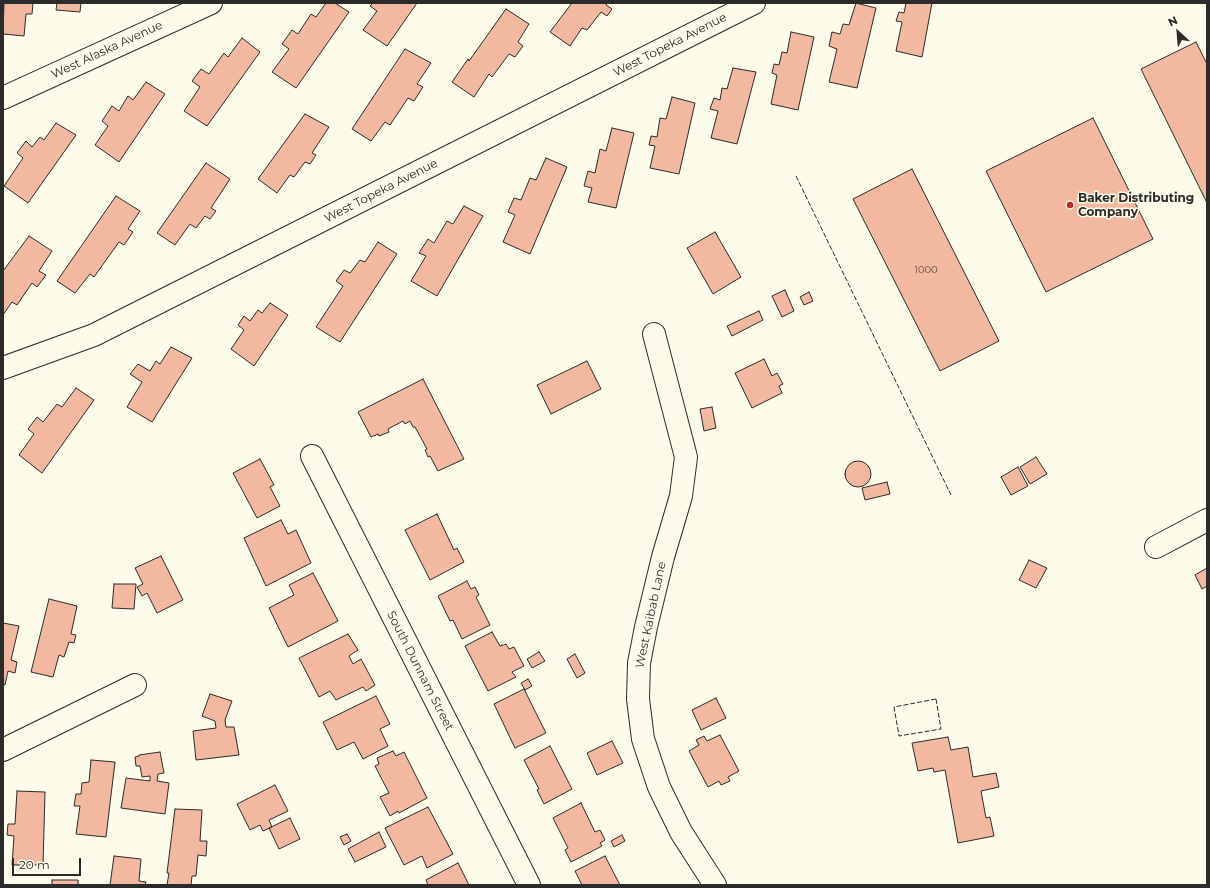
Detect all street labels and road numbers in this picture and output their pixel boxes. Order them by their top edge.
street label: West Topeka Avenue [611,10,729,80]
street label: West Alaska Avenue [49,18,165,82]
street label: West Topeka Avenue [322,156,440,226]
street label: West Kaibab Lane [633,560,669,670]
street label: South Dunnam Street [384,609,456,733]

